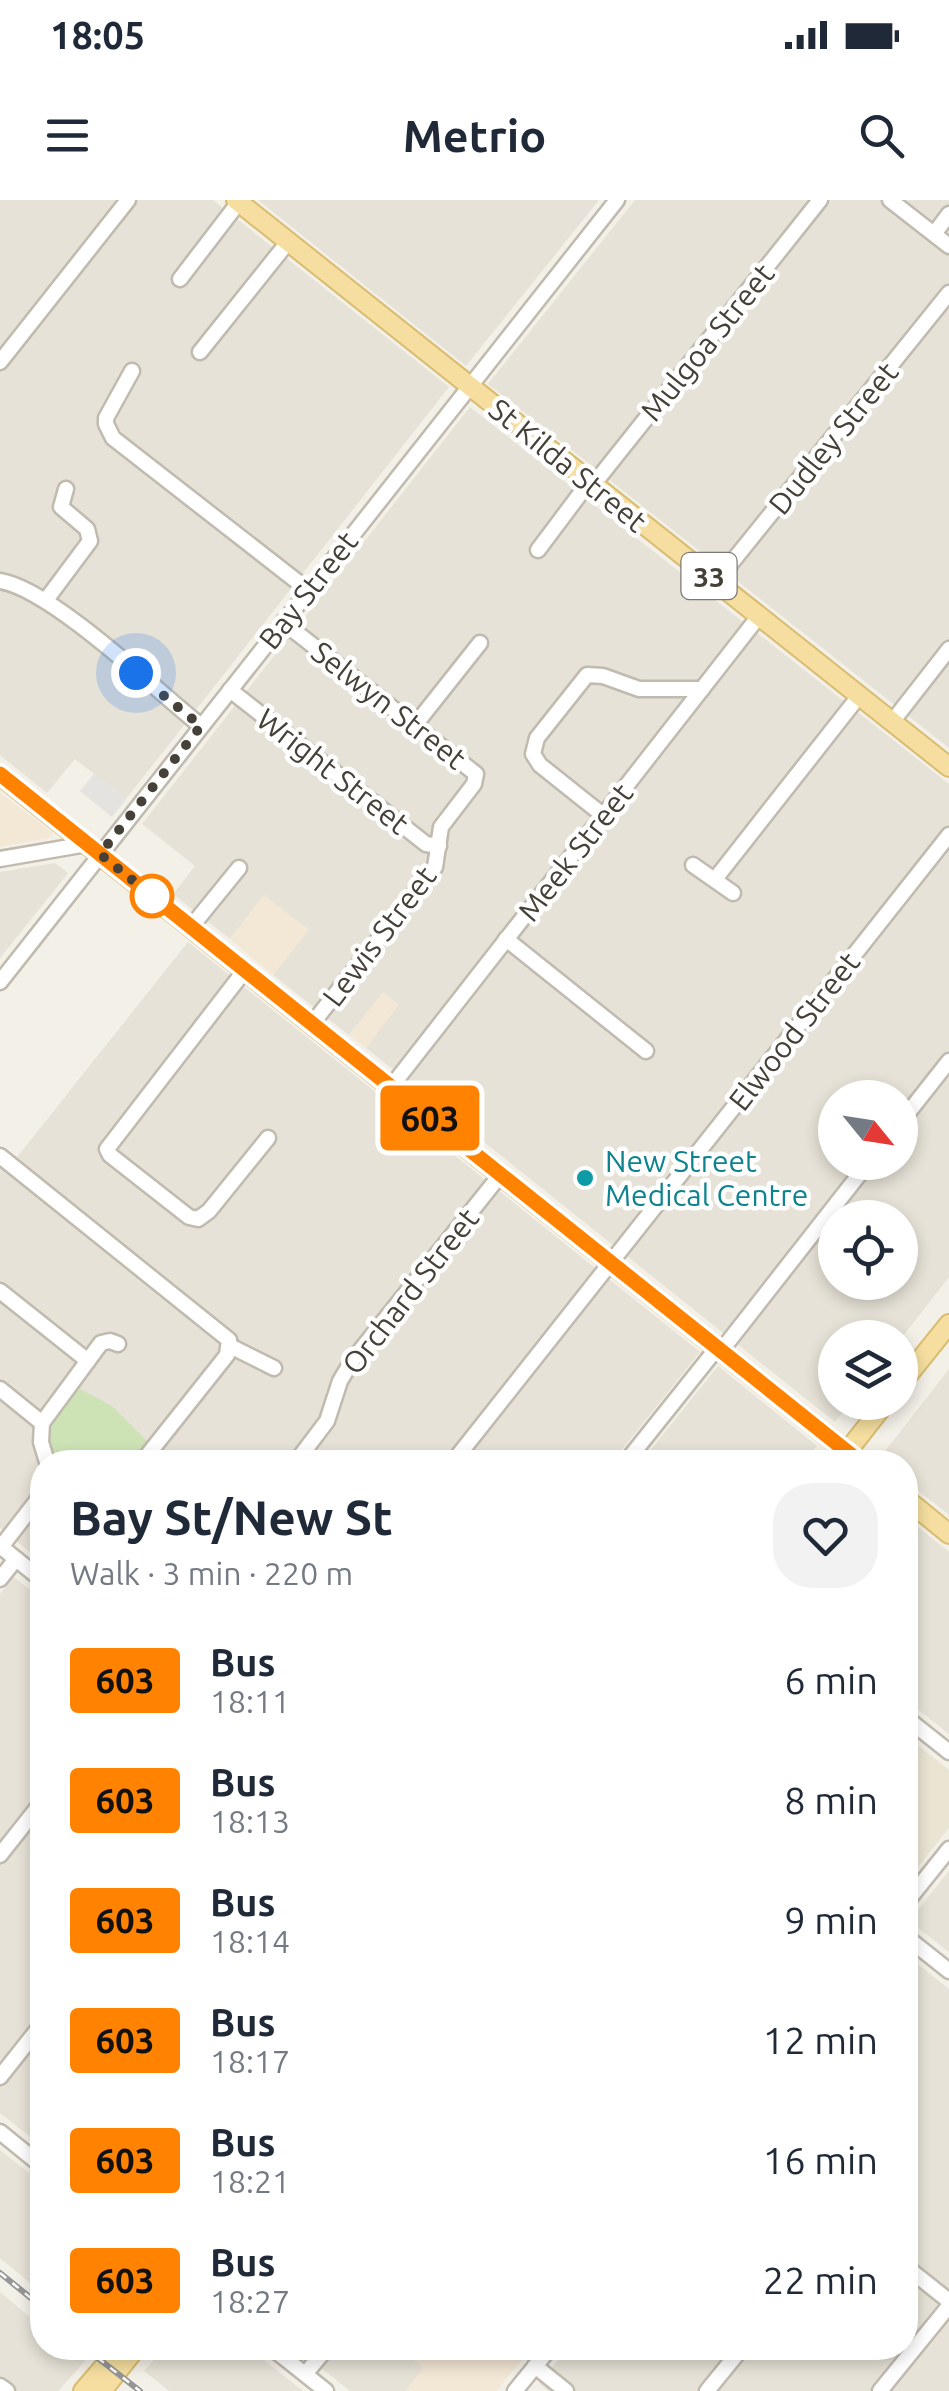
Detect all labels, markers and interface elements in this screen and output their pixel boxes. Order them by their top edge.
text: 18:05 [50,14,145,56]
icon: menu [40,108,95,163]
icon: search [854,108,909,163]
text: Metrio [403,110,546,161]
street label: Mulgoa Street [633,257,781,427]
street label: Dudley Street [761,355,905,521]
street label: St Kilda Street [483,391,653,539]
street label: Bay Street [252,524,364,655]
road number: 33 [682,553,736,599]
street label: Selwyn Street [305,634,473,776]
your location [111,648,161,698]
street label: Wright Street [250,701,416,841]
street label: Meek Street [511,776,639,927]
street label: Lewis Street [315,859,443,1013]
unlabelled marker [131,875,173,917]
street label: Elwood Street [722,945,866,1117]
north arrow [818,1080,918,1180]
map controls [818,1080,918,1420]
line badge: 603 [372,1086,488,1150]
text: 603 [400,1098,460,1138]
place label: New Street Medical Centre [605,1144,808,1212]
marker: New Street Medical Centre [574,1167,596,1189]
button: locate [818,1200,918,1300]
street label: Orchard Street [335,1201,485,1381]
button: layers [818,1320,918,1420]
button: heart [773,1483,878,1588]
text: Bay St/New St [70,1490,393,1544]
text: Walk · 3 min · 220 m [70,1555,353,1591]
text: Bus [210,1641,275,1683]
text: 6 min [784,1659,878,1701]
text: 603 [95,1660,155,1700]
text: 18:11 [210,1683,290,1719]
text: Bus [210,1761,275,1803]
text: 8 min [784,1779,878,1821]
text: 603 [95,1780,155,1820]
text: 18:13 [210,1803,290,1839]
text: Bus [210,1881,275,1923]
text: 9 min [784,1899,878,1941]
text: 603 [95,1900,155,1940]
text: 18:14 [210,1923,290,1959]
text: Bus [210,2001,275,2043]
text: 12 min [763,2019,878,2061]
text: 603 [95,2020,155,2060]
text: 18:17 [210,2043,290,2079]
text: Bus [210,2121,275,2163]
text: 16 min [763,2139,878,2181]
text: 603 [95,2140,155,2180]
text: 18:21 [210,2163,290,2199]
text: Bus [210,2241,275,2283]
text: 22 min [763,2259,878,2301]
text: 603 [95,2260,155,2300]
text: 18:27 [210,2283,290,2319]

